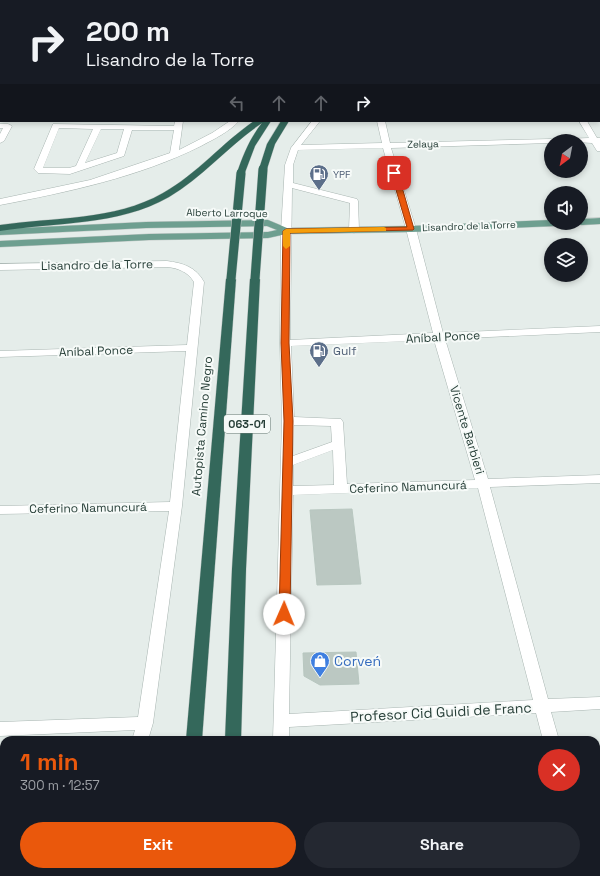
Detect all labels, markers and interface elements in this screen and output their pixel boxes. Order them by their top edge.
text: 200 m [86,13,170,49]
icon: right [20,16,72,68]
text: Lisandro de la Torre [86,48,254,71]
icon: left [226,92,248,114]
icon: ahead [268,92,290,114]
icon: ahead [310,92,332,114]
icon: right [352,92,374,114]
north arrow [544,134,588,178]
map controls [544,134,588,282]
street label: Zelaya [407,137,439,151]
pin [377,156,411,190]
icon: arrive [383,162,405,184]
fuel station icon: YPF [308,163,330,191]
place label: YPF [333,168,351,181]
button: sound [544,186,588,230]
street label: Alberto Larroque [186,206,268,220]
street label: Lisandro de la Torre [422,218,516,234]
button: layers [544,238,588,282]
street label: Lisandro de la Torre [41,256,153,274]
street label: Aníbal Ponce [405,327,481,347]
fuel station icon: Gulf [308,340,330,368]
street label: Aníbal Ponce [58,342,134,360]
place label: Gulf [333,343,357,359]
street label: Autopista Camino Negro [188,355,216,497]
street label: Vicente Barbieri [446,384,488,476]
road number: 063-01 [224,415,270,433]
street label: Ceferino Namuncurá [349,477,467,497]
street label: Ceferino Namuncurá [29,499,147,517]
position arrow [263,593,305,635]
shop icon: Corveń [309,650,331,678]
place label: Corveń [334,652,381,670]
street label: Profesor Cid Guidi de Franc [350,698,532,726]
text: 1 min [20,746,79,777]
button: close [538,749,580,791]
text: 300 m · 12:57 [20,777,100,794]
button: Exit [20,822,296,868]
button: Share [304,822,580,868]

